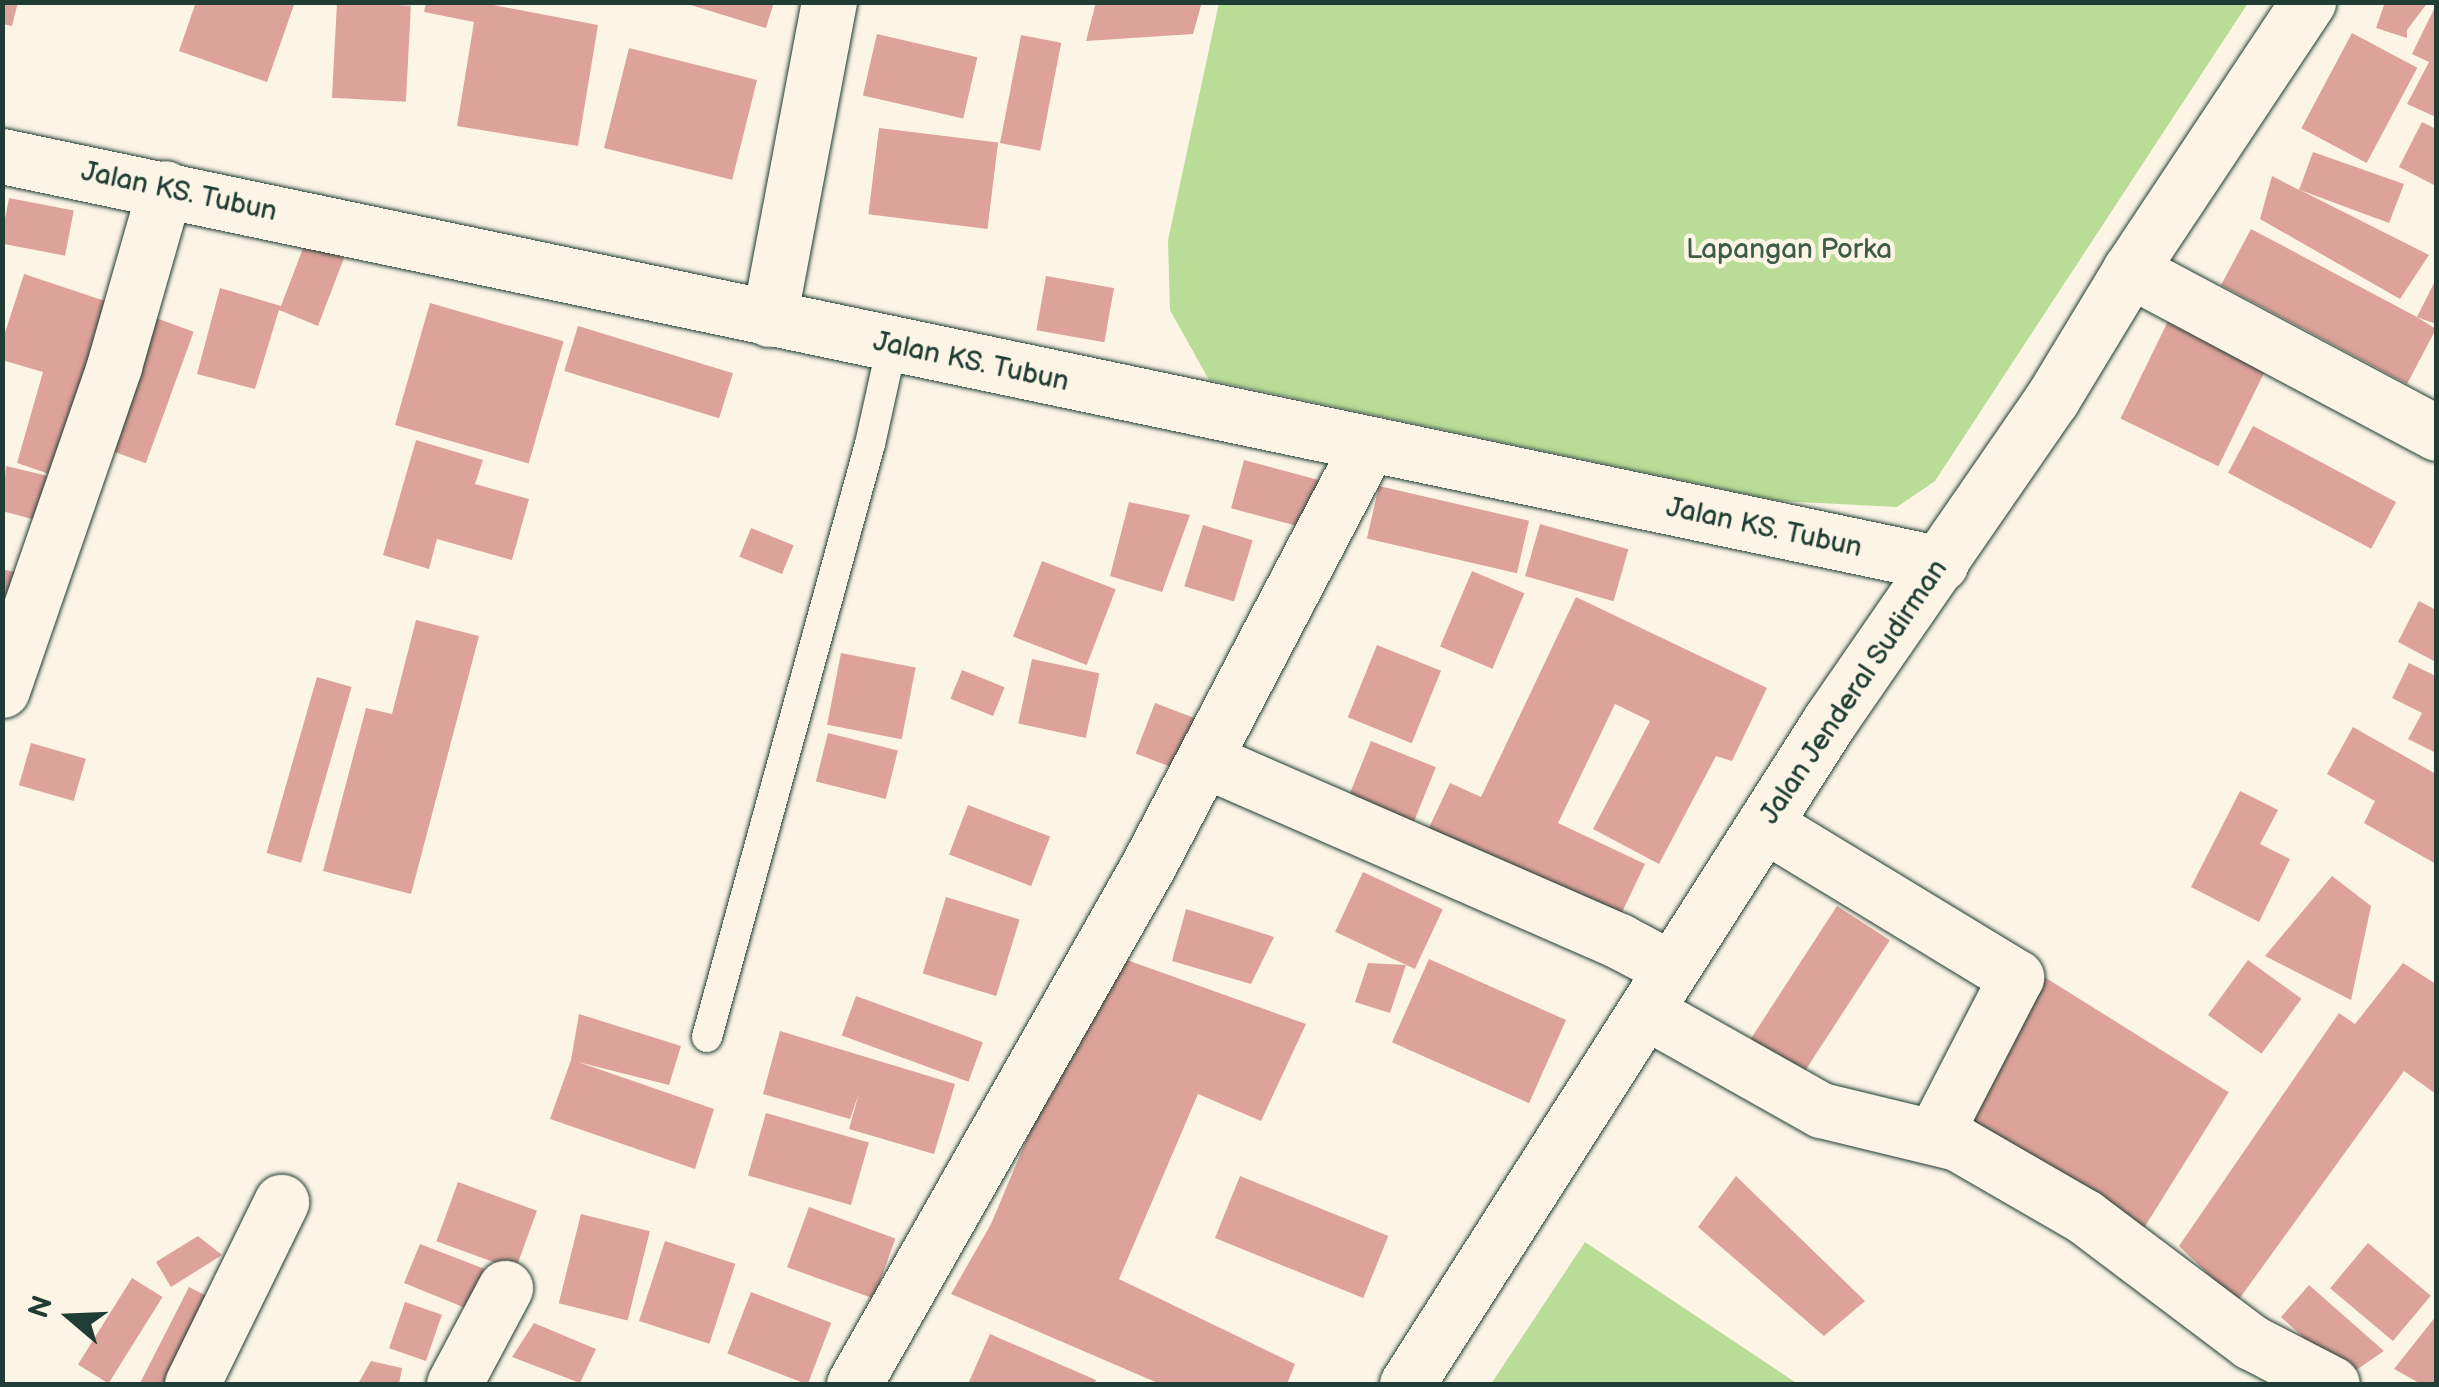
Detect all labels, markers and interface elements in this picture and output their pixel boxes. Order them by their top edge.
street label: Jalan KS. Tubun [78,155,280,229]
park label: Lapangan Porka [1686,233,1892,267]
street label: Jalan KS. Tubun [870,325,1072,399]
street label: Jalan KS. Tubun [1663,491,1865,565]
street label: Jalan Jenderal Sudirman [1752,553,1956,831]
north arrow [20,1267,120,1367]
text: N [22,1292,60,1322]

